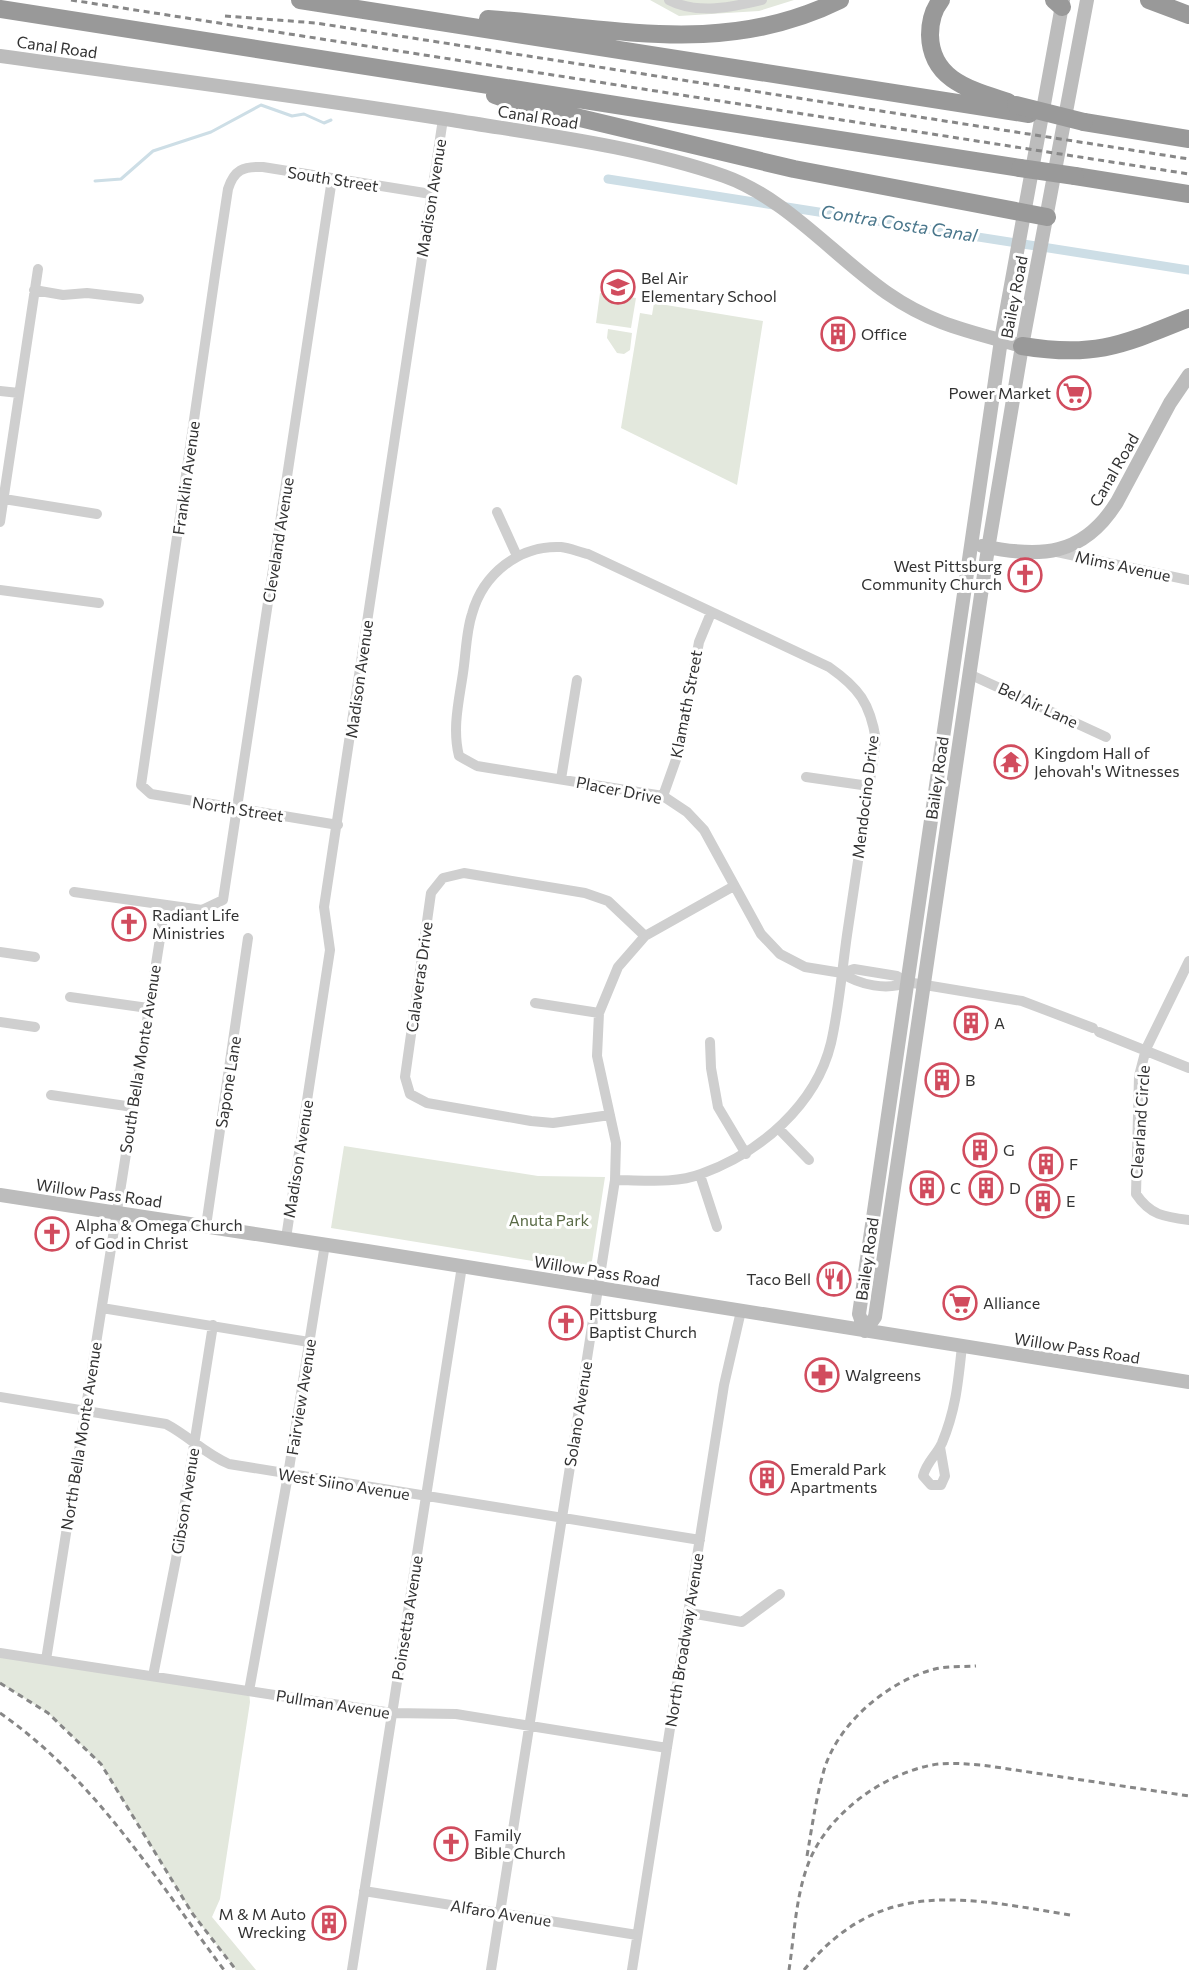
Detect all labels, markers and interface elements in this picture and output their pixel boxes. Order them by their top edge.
street label: Canal Road [15,31,99,62]
street label: Canal Road [496,101,580,132]
street label: Madison Avenue [412,138,449,258]
street label: South Street [286,162,380,195]
water label: Contra Costa Canal [819,200,979,246]
street label: Bailey Road [996,254,1031,340]
place label: Bel Air Elementary School [641,268,777,305]
school or university icon: Bel Air Elementary School [600,269,636,305]
building icon: Office [820,316,856,352]
place label: Office [861,324,907,343]
supermarket icon: Power Market [1056,375,1092,411]
place label: Power Market [948,383,1051,402]
street label: Franklin Avenue [168,420,203,536]
street label: Canal Road [1085,430,1142,510]
street label: Cleveland Avenue [258,476,297,604]
street label: Mims Avenue [1074,546,1173,585]
place label: West Pittsburg Community Church [861,556,1002,593]
church icon: West Pittsburg Community Church [1007,557,1043,593]
street label: Madison Avenue [341,619,376,739]
street label: Klamath Street [666,648,705,759]
street label: Bel Air Lane [995,678,1081,731]
street label: Mendocino Drive [848,734,881,860]
street label: Bailey Road [921,735,952,821]
place label: Kingdom Hall of Jehovah's Witnesses [1034,743,1180,780]
temple icon: Kingdom Hall of Jehovah's Witnesses [993,744,1029,780]
street label: Placer Drive [575,772,664,807]
street label: North Street [191,792,285,825]
place label: Radiant Life Ministries [152,905,239,942]
church icon: Radiant Life Ministries [111,906,147,942]
street label: Calaveras Drive [401,920,436,1033]
street label: South Bella Monte Avenue [115,963,164,1154]
building icon: A [953,1005,989,1041]
place label: A [994,1013,1005,1032]
street label: Sapone Lane [211,1035,244,1129]
building icon: B [924,1062,960,1098]
street label: Clearland Circle [1126,1065,1153,1179]
place label: B [965,1070,975,1089]
street label: Madison Avenue [279,1099,316,1219]
building icon: G [962,1132,998,1168]
place label: G [1003,1140,1015,1159]
building icon: F [1028,1146,1064,1182]
place label: F [1069,1154,1078,1173]
building icon: C [909,1170,945,1206]
building icon: D [968,1170,1004,1206]
street label: Willow Pass Road [35,1174,163,1211]
place label: C [950,1178,961,1197]
place label: D [1009,1178,1021,1197]
building icon: E [1025,1183,1061,1219]
place label: E [1066,1191,1076,1210]
park label: Anuta Park [509,1210,590,1229]
place label: Alpha & Omega Church of God in Christ [75,1215,243,1252]
church icon: Alpha & Omega Church of God in Christ [34,1216,70,1252]
street label: Bailey Road [851,1216,882,1302]
street label: Willow Pass Road [533,1251,661,1290]
restaurant icon: Taco Bell [816,1261,852,1297]
place label: Taco Bell [746,1269,811,1288]
supermarket icon: Alliance [942,1285,978,1321]
place label: Alliance [983,1293,1040,1312]
place label: Pittsburg Baptist Church [589,1304,697,1341]
church icon: Pittsburg Baptist Church [548,1305,584,1341]
street label: Willow Pass Road [1013,1328,1141,1367]
street label: Fairview Avenue [282,1337,319,1456]
street label: North Bella Monte Avenue [56,1340,105,1531]
pharmacy icon: Walgreens [804,1357,840,1393]
street label: Solano Avenue [560,1360,595,1468]
place label: Walgreens [845,1365,921,1384]
street label: Gibson Avenue [167,1446,202,1556]
place label: Emerald Park Apartments [790,1459,887,1496]
building icon: Emerald Park Apartments [749,1460,785,1496]
street label: West Siino Avenue [277,1464,411,1503]
street label: North Broadway Avenue [660,1552,707,1728]
street label: Poinsetta Avenue [387,1554,426,1682]
street label: Pullman Avenue [275,1685,391,1722]
place label: Family Bible Church [474,1825,566,1862]
church icon: Family Bible Church [433,1826,469,1862]
street label: Alfaro Avenue [449,1895,553,1930]
place label: M & M Auto Wrecking [219,1904,306,1941]
building icon: M & M Auto Wrecking [311,1905,347,1941]

